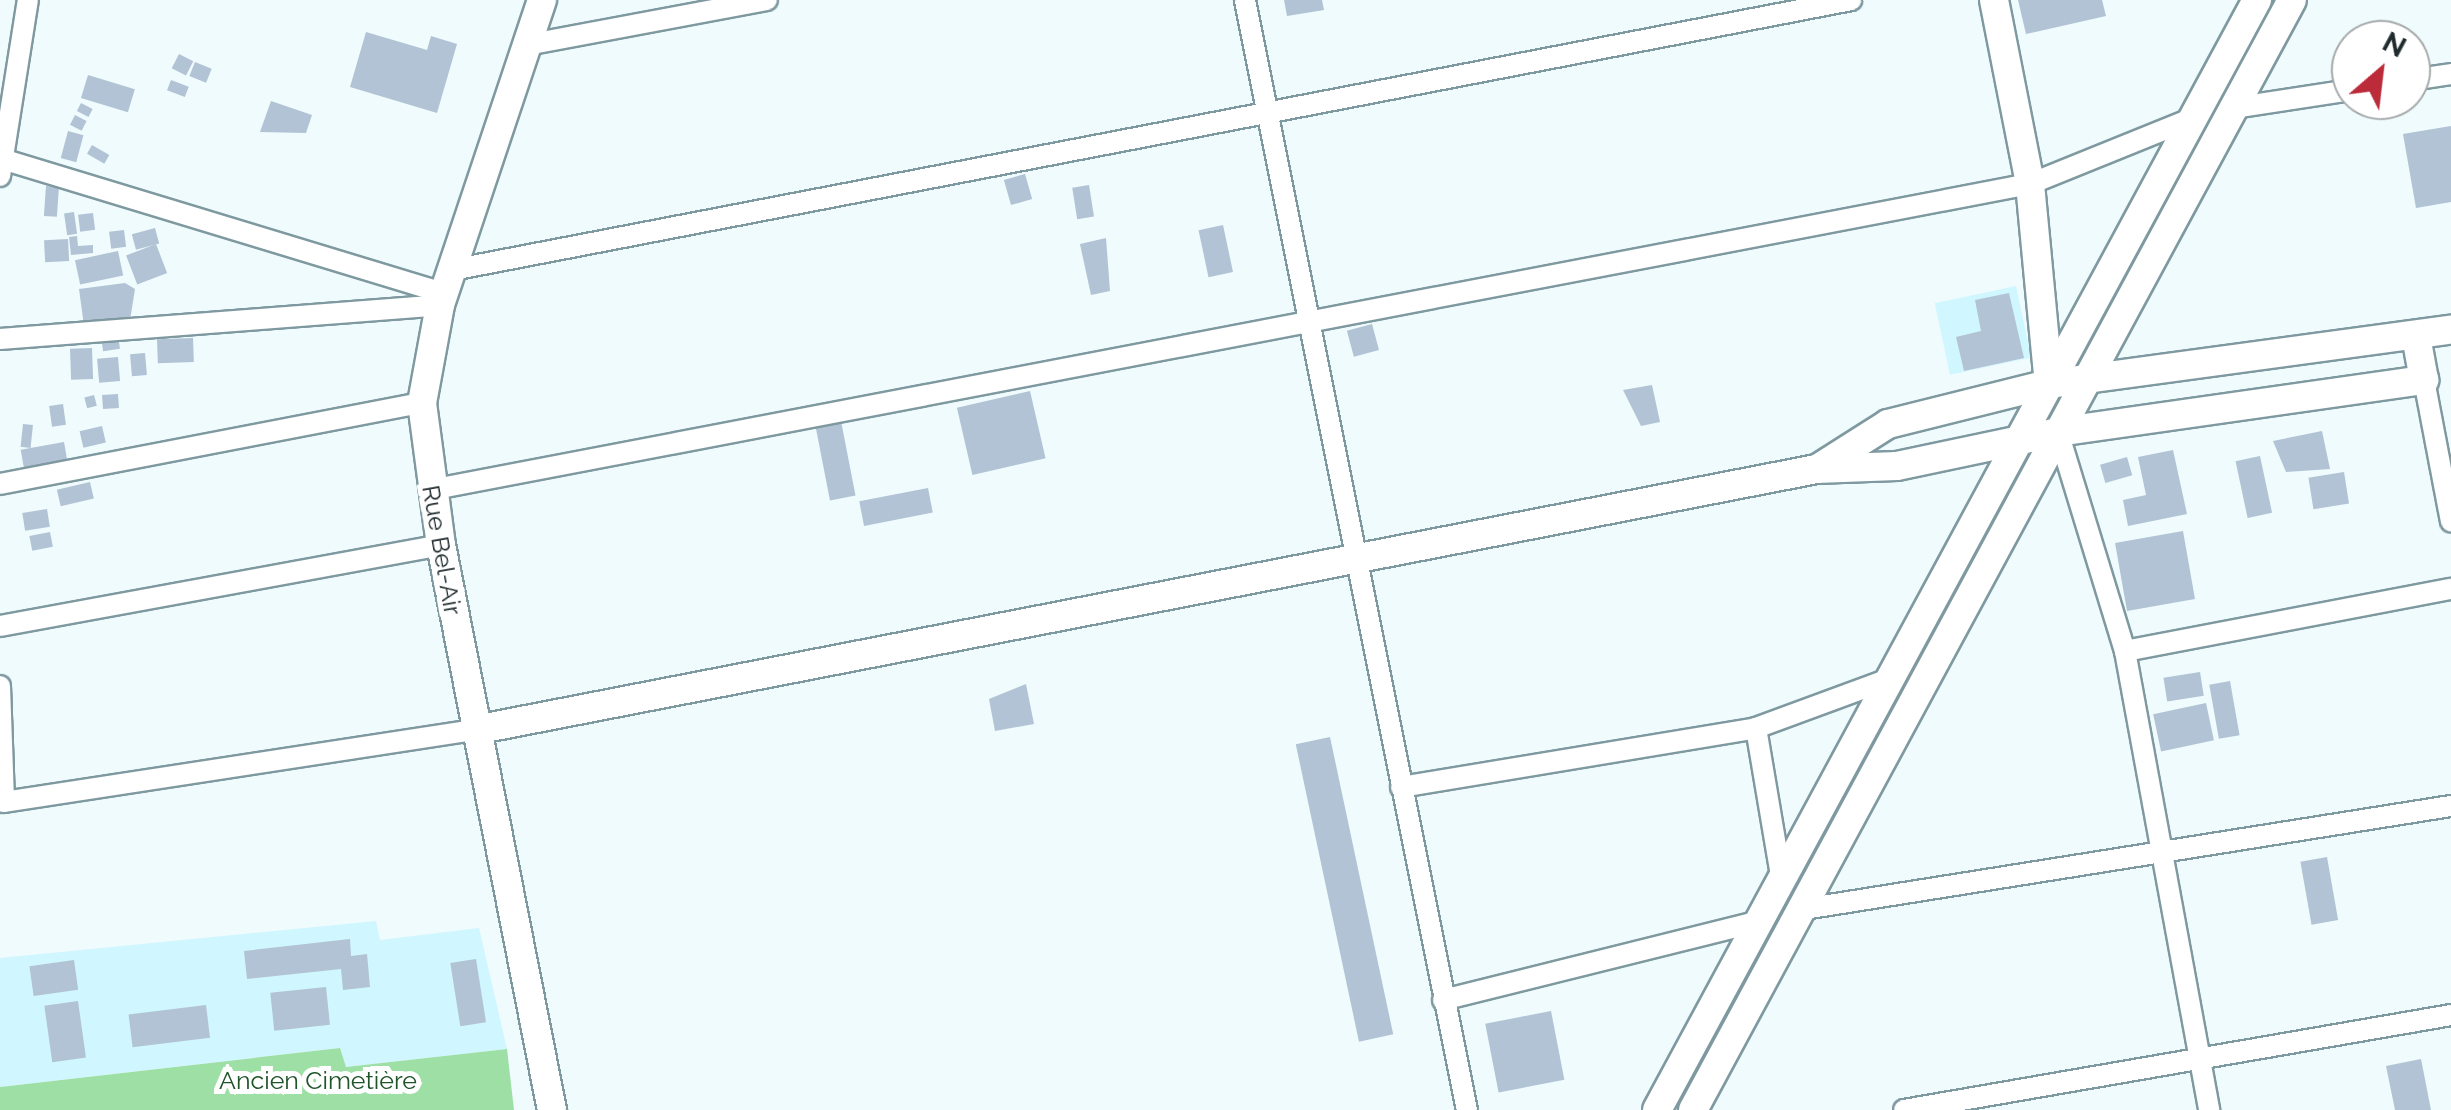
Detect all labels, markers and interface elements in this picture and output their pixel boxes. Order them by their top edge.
north arrow [2331,20,2431,120]
text: N [2377,25,2412,64]
street label: Rue Bel-Air [416,483,468,617]
park label: Ancien Cimetière [219,1065,417,1095]

